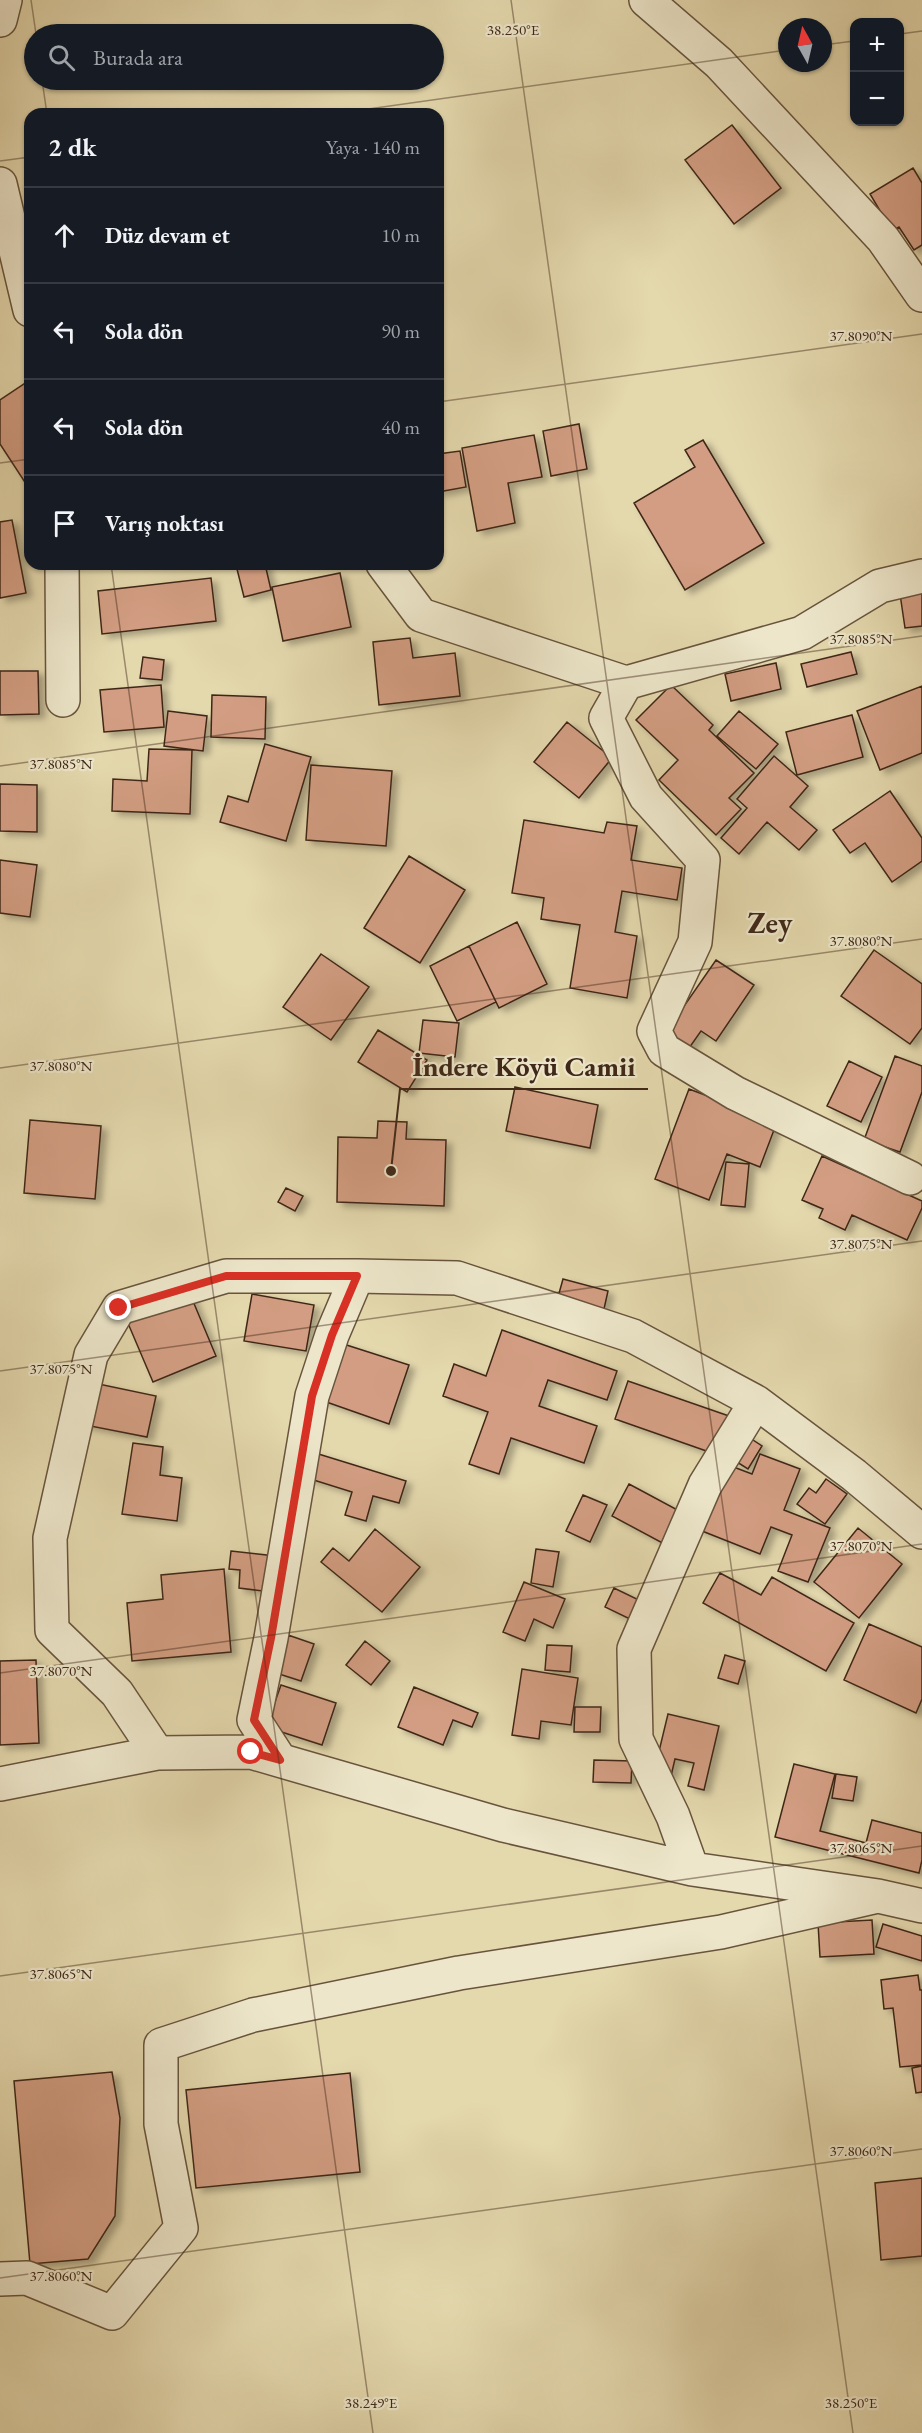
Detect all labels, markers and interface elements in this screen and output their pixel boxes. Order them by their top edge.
north arrow [778,18,832,72]
map controls [850,18,904,126]
button: + [850,18,904,72]
text: 38.250°E [487,20,540,39]
search box [24,24,444,90]
icon: search [45,41,78,74]
text: Burada ara [93,43,183,72]
button: − [850,72,904,126]
text: 2 dk [48,130,97,164]
text: Yaya · 140 m [326,134,420,160]
icon: ahead [48,219,81,252]
text: Düz devam et [105,221,230,250]
text: 10 m [381,222,420,248]
icon: left [48,315,81,348]
text: Sola dön [105,317,183,346]
text: 90 m [381,318,420,344]
text: 37.8090°N [830,326,893,345]
icon: left [48,411,81,444]
text: Sola dön [105,413,183,442]
text: 40 m [381,414,420,440]
icon: arrive [48,507,81,540]
text: Varış noktası [105,509,224,538]
text: 37.8085°N [830,629,893,648]
text: 37.8085°N [30,754,93,773]
district label: Zey [748,903,793,942]
text: 37.8080°N [830,931,893,950]
callout: İndere Köyü Camii [400,1043,648,1089]
text: İndere Köyü Camii [412,1048,636,1084]
text: 37.8080°N [30,1056,93,1075]
text: 37.8075°N [830,1234,893,1253]
route end [105,1294,131,1320]
text: 37.8075°N [30,1359,93,1378]
text: 37.8070°N [830,1536,893,1555]
text: 37.8070°N [30,1661,93,1680]
route start [237,1738,263,1764]
text: 37.8065°N [830,1838,893,1857]
text: 37.8065°N [30,1964,93,1983]
text: 37.8060°N [830,2141,893,2160]
text: 37.8060°N [30,2266,93,2285]
text: 38.249°E [345,2393,398,2412]
text: 38.250°E [825,2393,878,2412]

